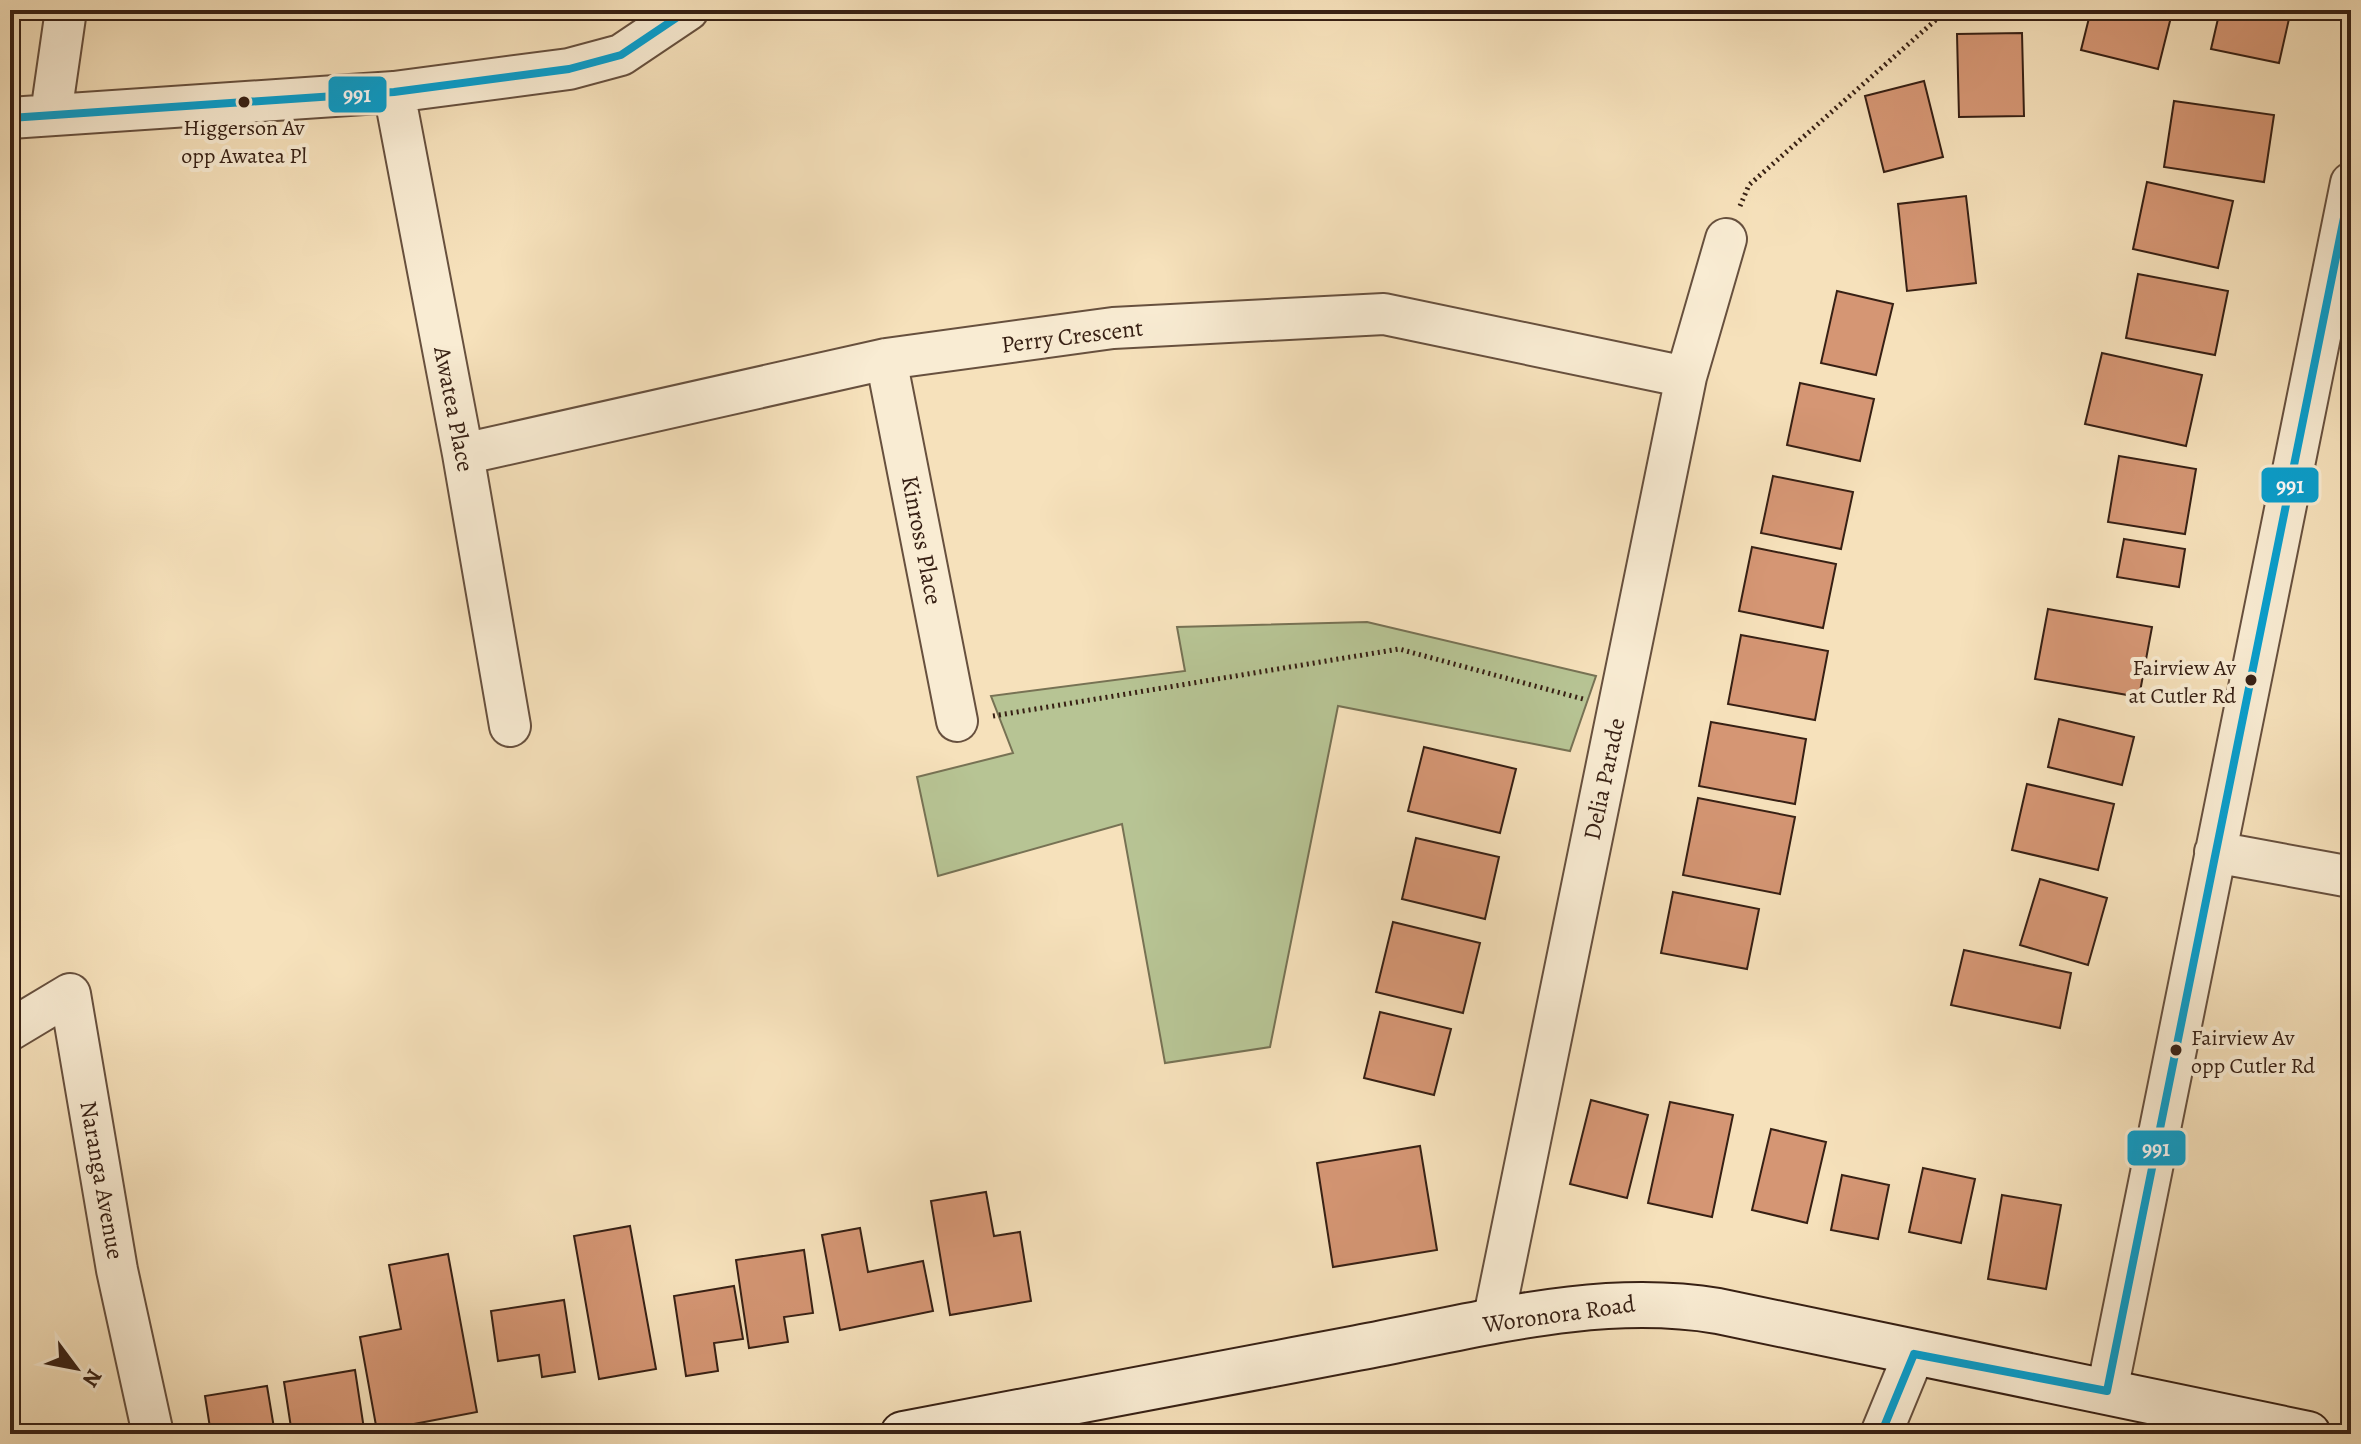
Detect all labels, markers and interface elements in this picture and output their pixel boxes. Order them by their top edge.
line badge: 991 [327,75,388,114]
text: 991 [343,80,371,110]
marker: Higgerson Av opp Awatea Pl [236,94,252,110]
place label: Higgerson Av opp Awatea Pl [181,113,307,171]
street label: Perry Crescent [999,311,1145,361]
street label: Awatea Place [426,343,482,474]
line badge: 991 [2260,466,2320,504]
text: 991 [2276,471,2304,501]
street label: Kinross Place [894,473,950,607]
place label: Fairview Av at Cutler Rd [2129,653,2236,711]
marker: Fairview Av at Cutler Rd [2243,672,2259,688]
street label: Delia Parade [1575,715,1633,843]
place label: Fairview Av opp Cutler Rd [2191,1023,2315,1081]
marker: Fairview Av opp Cutler Rd [2168,1042,2184,1058]
street label: Naranga Avenue [72,1098,132,1262]
line badge: 991 [2126,1129,2187,1167]
text: 991 [2142,1134,2170,1164]
street label: Woronora Road [1480,1287,1637,1341]
north arrow [36,1328,116,1408]
text: N [75,1363,109,1393]

